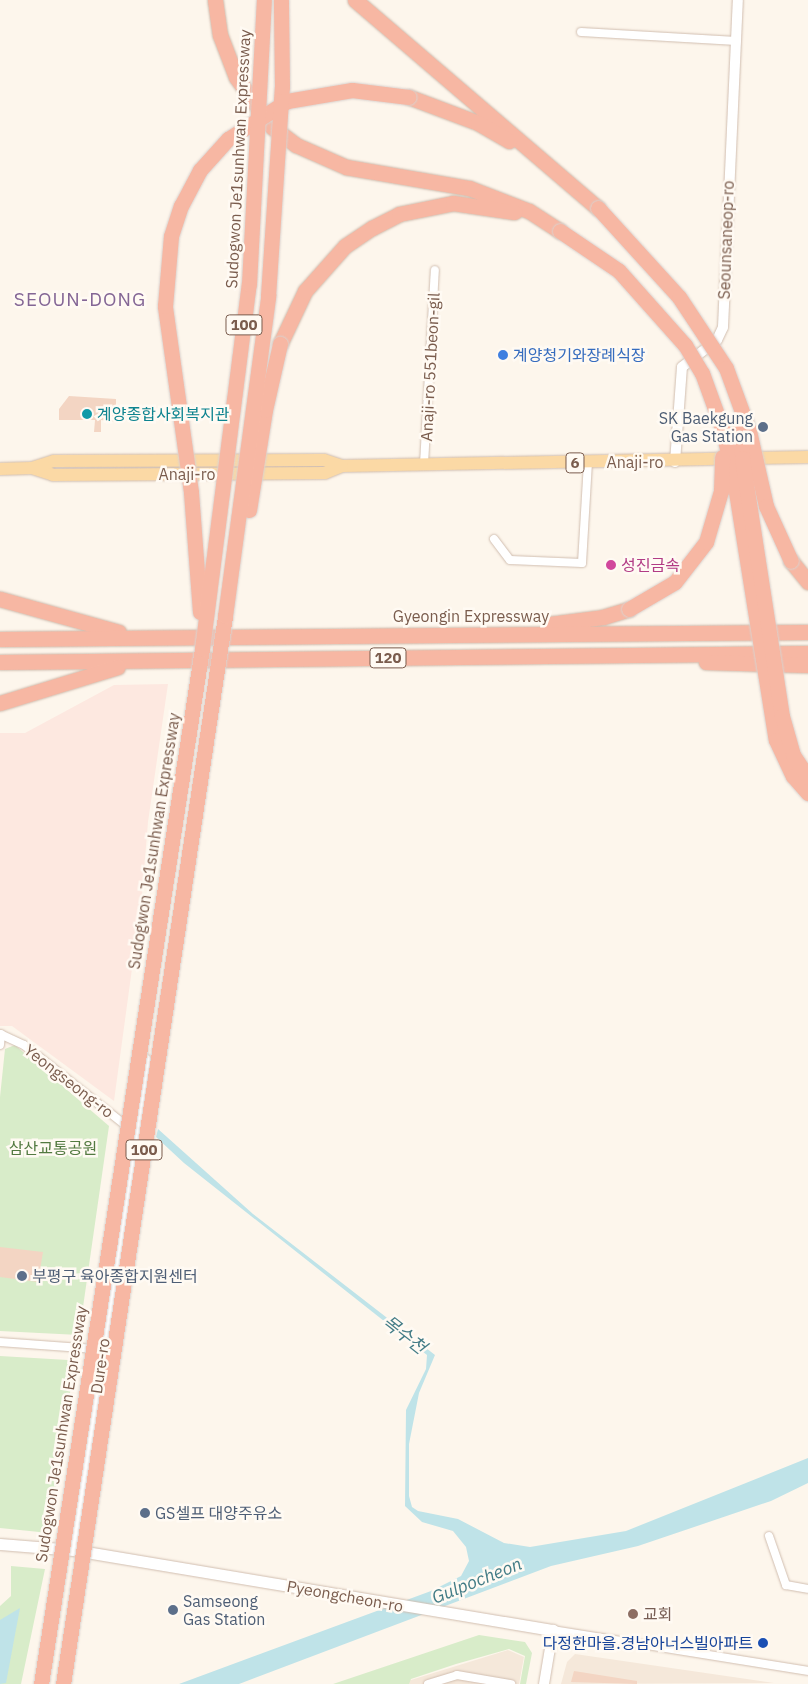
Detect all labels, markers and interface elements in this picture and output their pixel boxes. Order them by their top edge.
street label: Sudogwon Je1sunhwan Expressway [222,29,254,289]
street label: Seounsaneop-ro [714,180,738,300]
district label: SEOUN-DONG [13,289,147,311]
street label: Anaji-ro 551beon-gil [417,292,443,442]
road number: 100 [225,312,263,338]
place label: 계양청기와장례식장 [513,345,645,365]
marker: 계양청기와장례식장 [497,349,509,361]
place label: 계양종합사회복지관 [97,404,229,424]
marker: 계양종합사회복지관 [81,408,93,420]
place label: SK Baekgung Gas Station [659,408,753,446]
marker: SK Baekgung Gas Station [757,421,769,433]
road number: 6 [565,450,585,476]
street label: Anaji-ro [606,452,664,472]
street label: Anaji-ro [158,464,216,484]
place label: 성진금속 [621,555,680,575]
marker: 성진금속 [605,559,617,571]
street label: Gyeongin Expressway [393,606,549,626]
road number: 120 [369,646,407,670]
street label: Sudogwon Je1sunhwan Expressway [124,711,184,971]
street label: Yeongseong-ro [20,1040,118,1122]
park label: 삼산교통공원 [9,1138,97,1158]
road number: 100 [125,1138,163,1162]
place label: 부평구 육아종합지원센터 [32,1266,198,1286]
marker: 부평구 육아종합지원센터 [16,1270,28,1282]
street label: Sudogwon Je1sunhwan Expressway [31,1304,91,1564]
water label: 목수천 [378,1311,430,1359]
street label: Dure-ro [87,1337,113,1395]
place label: GS셀프 대양주유소 [155,1503,282,1523]
marker: GS셀프 대양주유소 [139,1507,151,1519]
water label: Gulpocheon [429,1553,525,1609]
street label: Pyeongcheon-ro [285,1576,405,1616]
place label: Samseong Gas Station [183,1591,265,1629]
marker: Samseong Gas Station [167,1604,179,1616]
place label: 교회 [643,1604,672,1624]
marker: 교회 [627,1608,639,1620]
place label: 다정한마을.경남아너스빌아파트 [543,1633,753,1653]
marker: 다정한마을.경남아너스빌아파트 [757,1637,769,1649]

